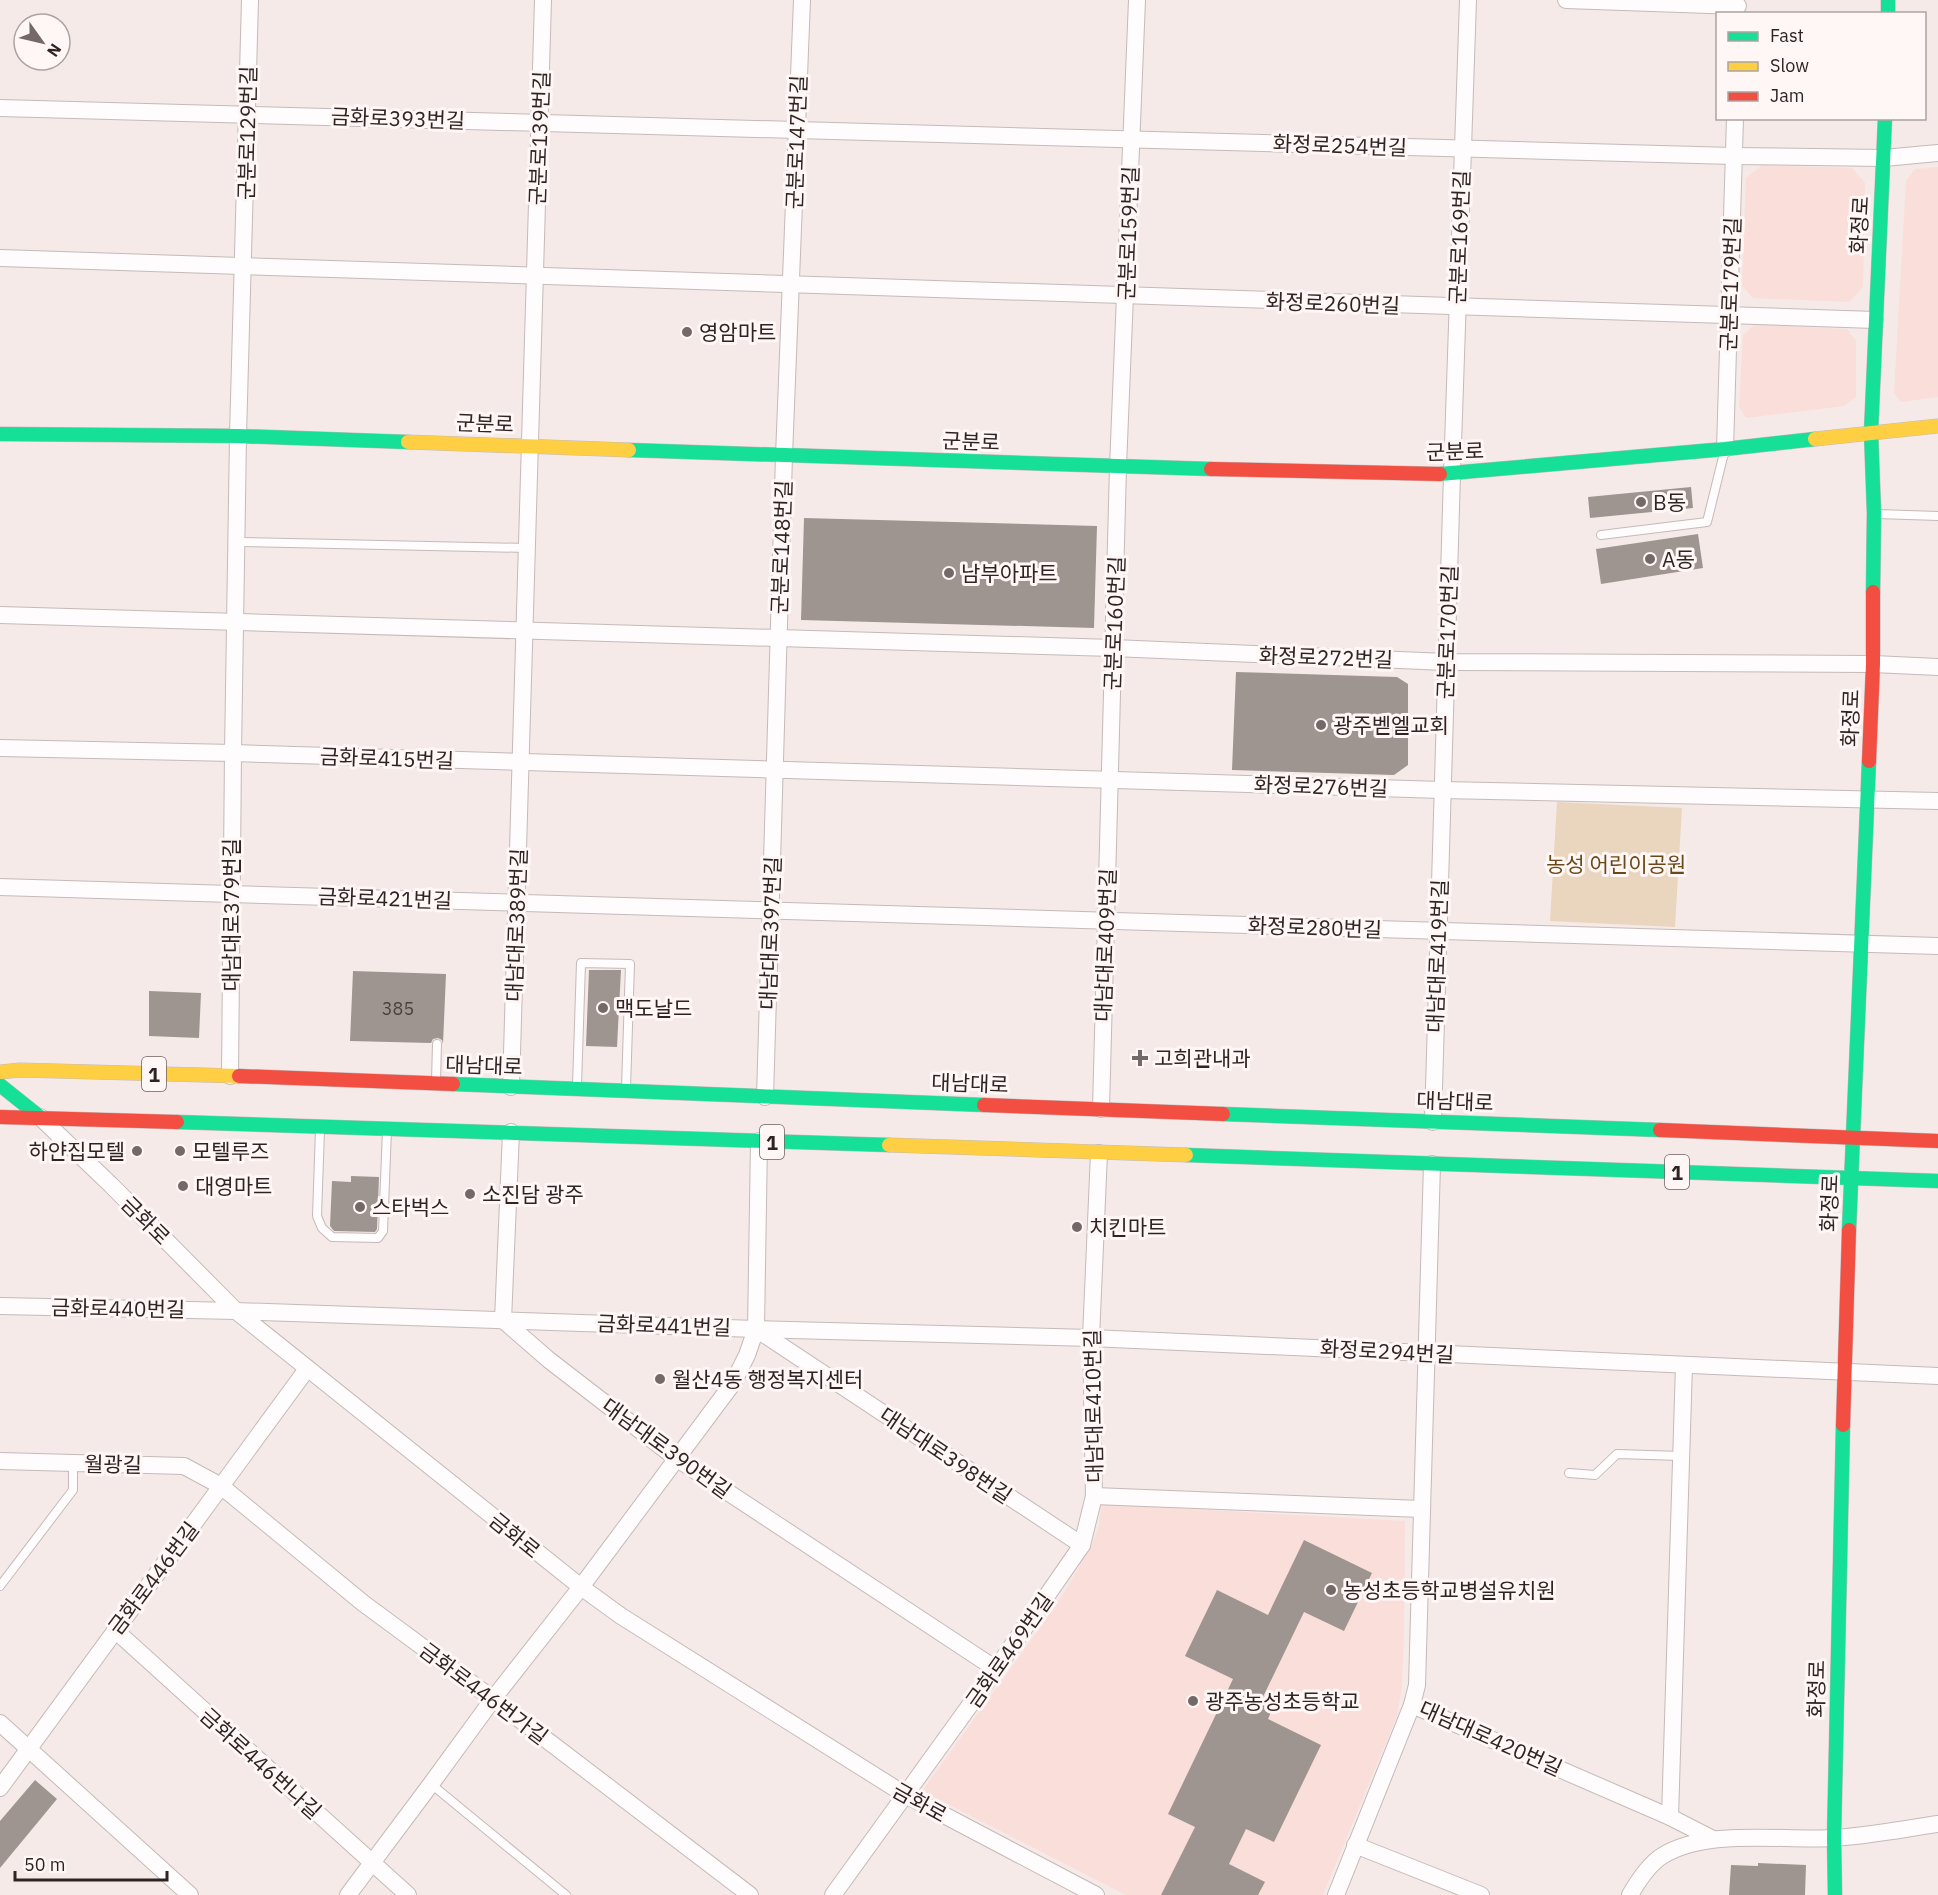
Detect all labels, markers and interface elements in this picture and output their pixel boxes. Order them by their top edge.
north arrow [12,12,72,72]
legend [1716,12,1926,120]
text: Fast [1770,24,1804,47]
text: N [43,40,66,61]
text: Slow [1770,54,1809,77]
street label: 군분로129번길 [232,66,262,200]
street label: 군분로139번길 [523,70,555,206]
street label: 군분로147번길 [780,74,812,210]
text: Jam [1770,84,1805,107]
street label: 금화로393번길 [330,102,466,134]
street label: 화정로254번길 [1272,129,1408,161]
street label: 군분로159번길 [1112,165,1144,301]
street label: 군분로169번길 [1443,169,1475,305]
street label: 화정로 [1844,195,1874,255]
street label: 군분로179번길 [1714,216,1746,352]
street label: 화정로260번길 [1265,287,1401,319]
place label: 영암마트 [699,318,776,346]
marker: 영암마트 [680,325,694,339]
street label: 군분로 [456,408,514,438]
street label: 군분로 [942,426,1000,456]
street label: 군분로 [1426,436,1484,466]
street label: 군분로148번길 [765,479,797,615]
place label: B동 [1653,488,1686,516]
marker: B동 [1634,495,1648,509]
place label: A동 [1662,545,1695,573]
marker: A동 [1643,552,1657,566]
street label: 군분로160번길 [1098,555,1130,691]
place label: 남부아파트 [961,559,1058,587]
street label: 군분로170번길 [1431,564,1463,700]
marker: 남부아파트 [942,566,956,580]
street label: 화정로272번길 [1258,641,1394,673]
street label: 화정로 [1835,689,1865,747]
place label: 광주벧엘교회 [1333,711,1449,739]
marker: 광주벧엘교회 [1314,718,1328,732]
street label: 금화로415번길 [319,742,455,774]
street label: 화정로276번길 [1253,770,1389,802]
street label: 대남대로379번길 [217,838,245,992]
street label: 대남대로389번길 [499,848,533,1002]
park label: 농성 어린이공원 [1546,850,1686,878]
street label: 대남대로397번길 [753,856,787,1010]
street label: 대남대로409번길 [1088,868,1122,1022]
street label: 대남대로419번길 [1420,879,1454,1033]
street label: 금화로421번길 [317,882,453,914]
street label: 화정로280번길 [1247,911,1383,943]
place label: 맥도날드 [615,994,692,1022]
house number: 385 [382,997,414,1020]
marker: 맥도날드 [596,1001,610,1015]
place label: 고희관내과 [1154,1044,1251,1072]
marker: 고희관내과 [1131,1049,1149,1067]
street label: 대남대로 [445,1050,523,1080]
road number: 1 [142,1057,166,1091]
street label: 대남대로 [931,1068,1009,1098]
street label: 대남대로 [1416,1086,1494,1116]
road number: 1 [760,1125,784,1159]
place label: 하얀집모텔 [28,1137,125,1165]
place label: 모텔루즈 [192,1137,269,1165]
marker: 하얀집모텔 [130,1144,144,1158]
marker: 모텔루즈 [173,1144,187,1158]
road number: 1 [1665,1155,1689,1189]
place label: 대영마트 [195,1172,272,1200]
street label: 화정로 [1814,1174,1844,1232]
marker: 대영마트 [176,1179,190,1193]
place label: 소진담 광주 [482,1180,584,1208]
marker: 소진담 광주 [463,1187,477,1201]
street label: 금화로 [116,1190,176,1250]
place label: 스타벅스 [372,1193,449,1221]
marker: 스타벅스 [353,1200,367,1214]
place label: 치킨마트 [1089,1213,1166,1241]
marker: 치킨마트 [1070,1220,1084,1234]
street label: 금화로440번길 [51,1293,185,1323]
street label: 금화로441번길 [596,1309,732,1341]
street label: 대남대로410번길 [1078,1329,1108,1483]
street label: 화정로294번길 [1319,1334,1455,1368]
place label: 월산4동 행정복지센터 [672,1365,863,1393]
marker: 월산4동 행정복지센터 [653,1372,667,1386]
street label: 대남대로390번길 [597,1391,737,1505]
street label: 대남대로398번길 [874,1400,1018,1510]
street label: 월광길 [84,1449,142,1479]
street label: 금화로 [484,1506,546,1564]
street label: 금화로446번길 [101,1516,205,1640]
place label: 농성초등학교병설유치원 [1343,1576,1556,1604]
marker: 농성초등학교병설유치원 [1324,1583,1338,1597]
street label: 금화로469번길 [959,1587,1059,1713]
street label: 금화로446번가길 [414,1636,554,1750]
street label: 화정로 [1801,1660,1831,1718]
place label: 광주농성초등학교 [1205,1687,1360,1715]
marker: 광주농성초등학교 [1186,1694,1200,1708]
street label: 대남대로420번길 [1415,1694,1567,1782]
street label: 금화로446번나길 [195,1701,327,1825]
street label: 금화로 [888,1776,952,1828]
scale bar [15,1844,166,1882]
text: 50 m [24,1853,66,1876]

